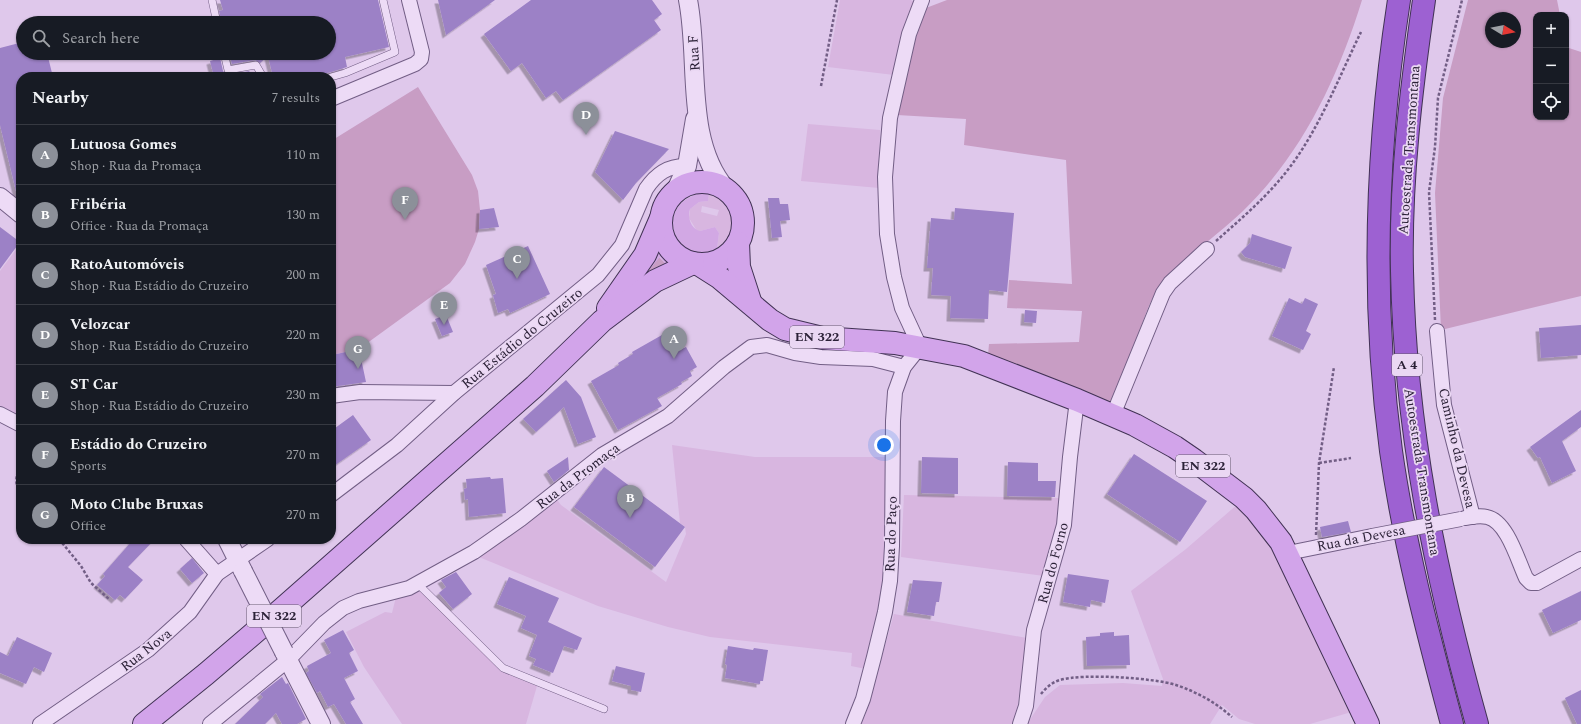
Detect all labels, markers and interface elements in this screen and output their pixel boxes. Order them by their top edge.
north arrow [1485,12,1521,48]
map controls [1533,12,1569,120]
button: + [1533,12,1569,48]
search box [16,16,336,60]
icon: search [30,27,52,49]
text: Search here [62,27,140,50]
street label: Rua F [682,34,706,72]
button: − [1533,48,1569,84]
street label: Autoestrada Transmontana [1393,65,1425,235]
button: locate [1533,84,1569,120]
text: Nearby [32,85,88,111]
text: 7 results [272,88,320,108]
pin: D [573,102,599,135]
text: Lutuosa Gomes [70,133,177,156]
text: A [40,145,50,165]
text: 110 m [286,145,320,165]
text: Shop · Rua da Promaça [70,156,201,176]
pin: F [392,187,418,220]
text: Fribéria [70,193,126,216]
text: B [40,205,50,225]
text: 130 m [286,205,320,225]
text: Office · Rua da Promaça [70,216,209,236]
pin: C [504,246,530,279]
text: RatoAutomóveis [70,253,184,276]
text: C [40,265,50,285]
text: 200 m [286,265,320,285]
text: Shop · Rua Estádio do Cruzeiro [70,276,249,296]
street label: Rua Estádio do Cruzeiro [457,282,587,394]
pin: E [431,292,457,325]
text: Velozcar [70,313,130,336]
text: D [40,325,50,345]
text: 220 m [286,325,320,345]
pin: A [661,326,687,359]
road number: EN 322 [790,326,844,348]
text: Shop · Rua Estádio do Cruzeiro [70,336,249,356]
pin: G [345,336,371,369]
road number: A 4 [1392,354,1422,376]
text: ST Car [70,373,118,396]
text: E [41,385,49,405]
text: 230 m [286,385,320,405]
street label: Caminho da Devesa [1433,386,1481,510]
street label: Autoestrada Transmontana [1398,387,1446,557]
text: Shop · Rua Estádio do Cruzeiro [70,396,249,416]
text: Estádio do Cruzeiro [70,433,207,456]
your location [874,435,894,455]
street label: Rua da Promaça [532,437,624,514]
text: F [41,445,49,465]
text: 270 m [286,445,320,465]
road number: EN 322 [1176,455,1230,477]
text: Sports [70,456,107,476]
pin: B [617,485,643,518]
text: Moto Clube Bruxas [70,493,204,516]
street label: Rua do Paço [879,496,903,572]
text: G [40,505,50,525]
text: 270 m [286,505,320,525]
text: Office [70,516,106,536]
street label: Rua da Devesa [1315,519,1407,557]
street label: Rua do Forno [1032,520,1074,606]
road number: EN 322 [247,605,301,627]
street label: Rua Nova [116,623,176,677]

